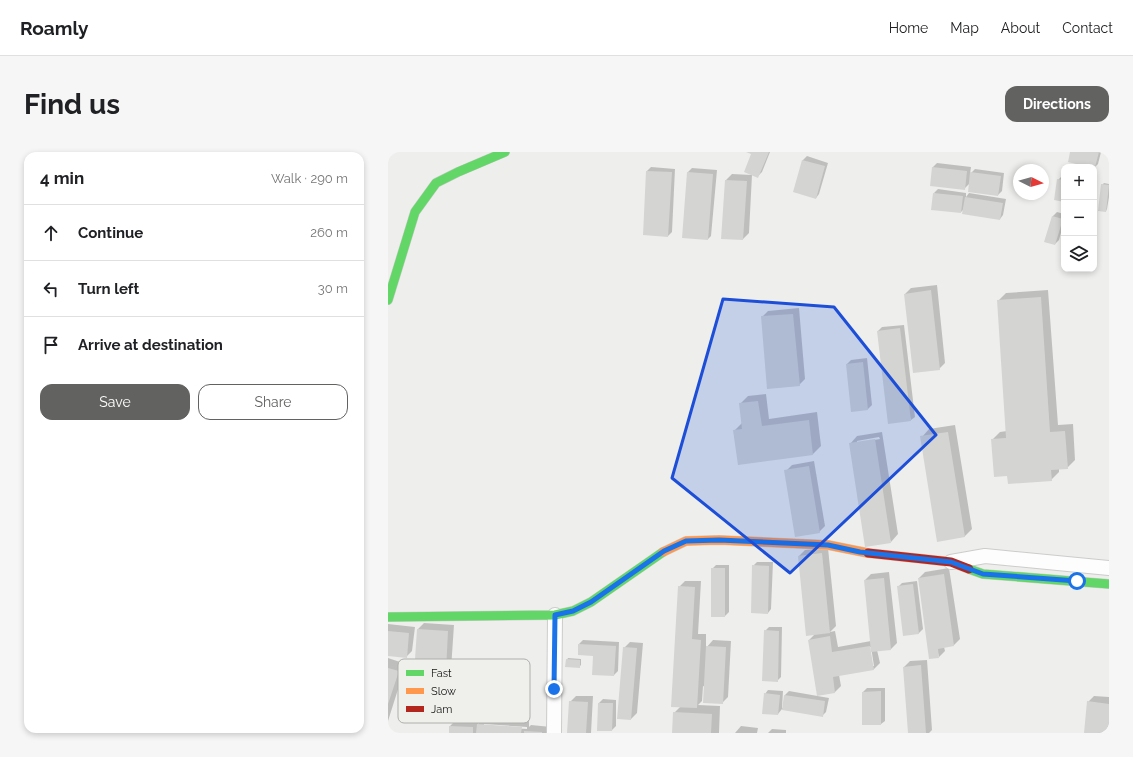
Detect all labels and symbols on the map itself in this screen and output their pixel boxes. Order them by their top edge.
north arrow [1013,164,1049,200]
route start [1068,572,1086,590]
legend [398,659,530,723]
text: Fast [431,667,452,680]
route end [545,680,563,698]
text: Slow [431,685,456,698]
text: Jam [431,703,452,716]

